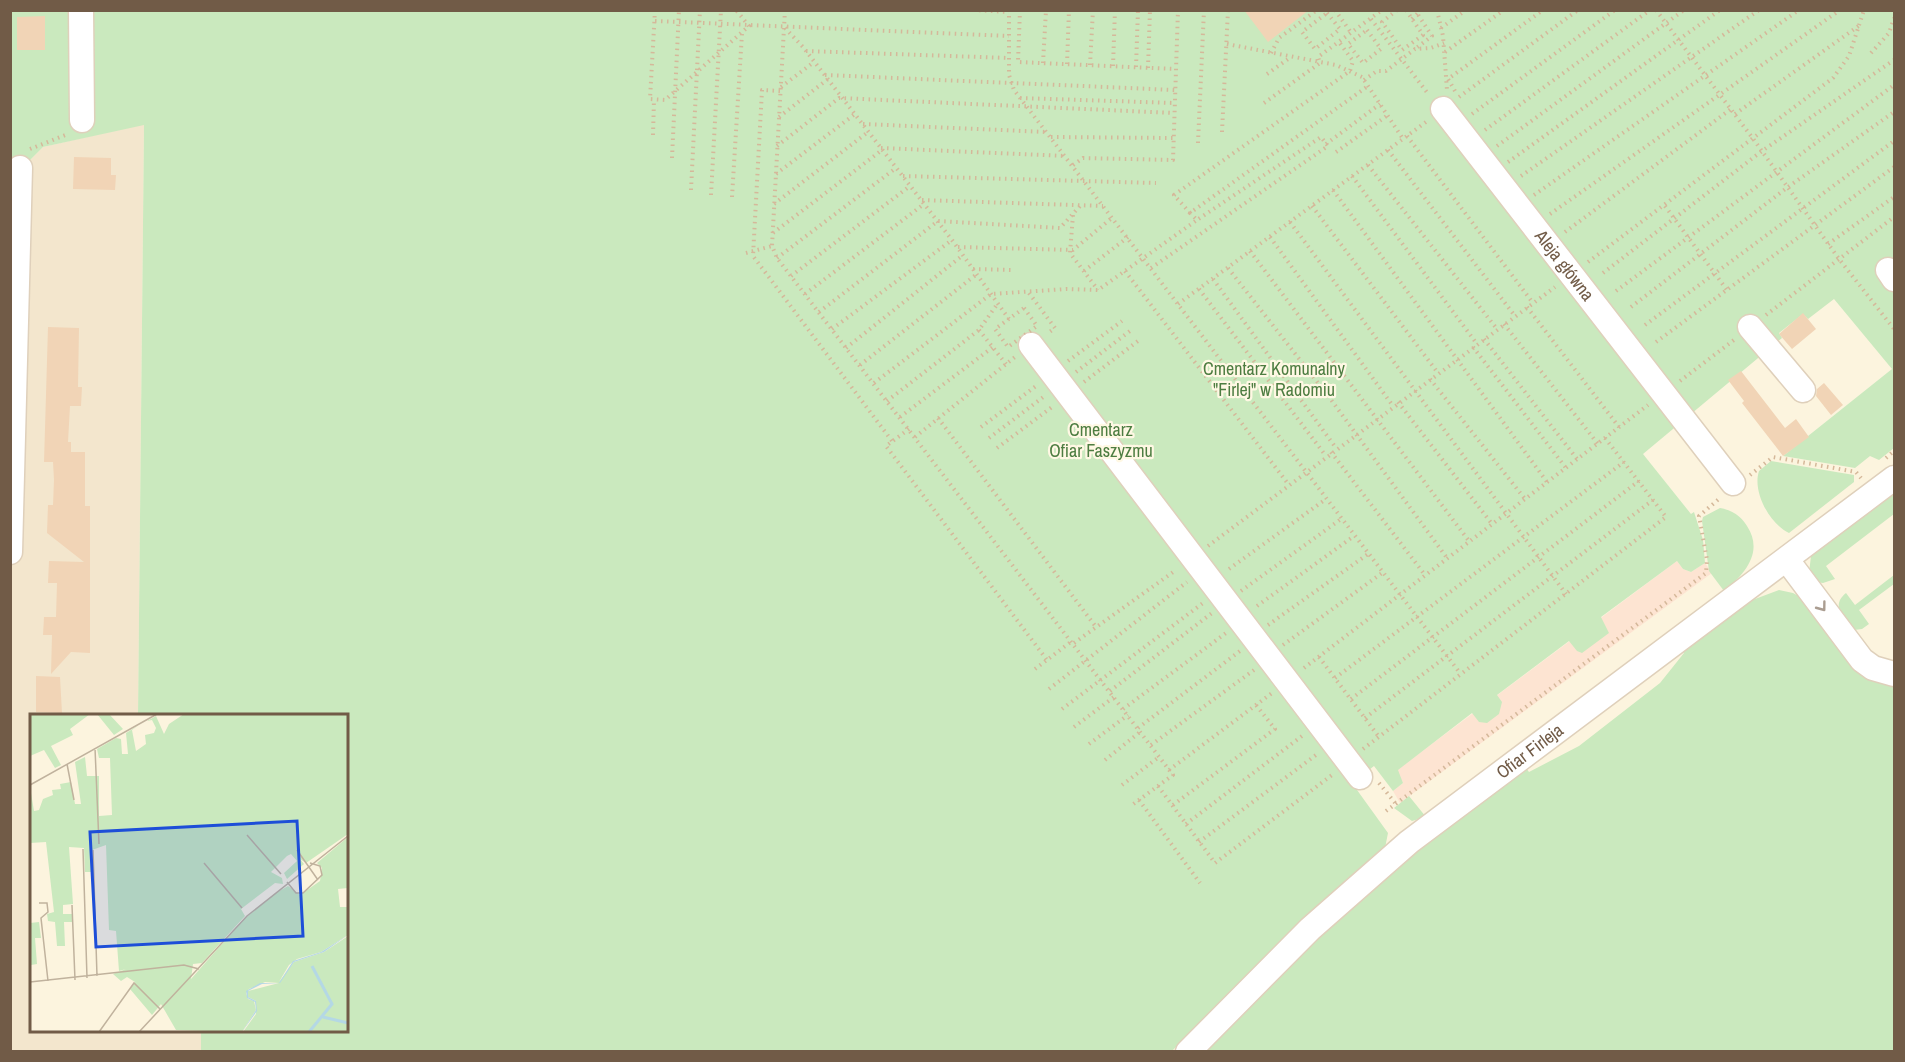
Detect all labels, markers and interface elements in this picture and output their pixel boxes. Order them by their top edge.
street label: Aleja główna [1529,224,1600,306]
park label: Cmentarz Komunalny "Firlej" w Radomiu [1203,356,1346,402]
park label: Cmentarz Ofiar Faszyzmu [1049,417,1153,463]
one-way arrow [1814,600,1825,611]
inset map [30,714,348,1032]
street label: Ofiar Firleja [1491,718,1568,784]

